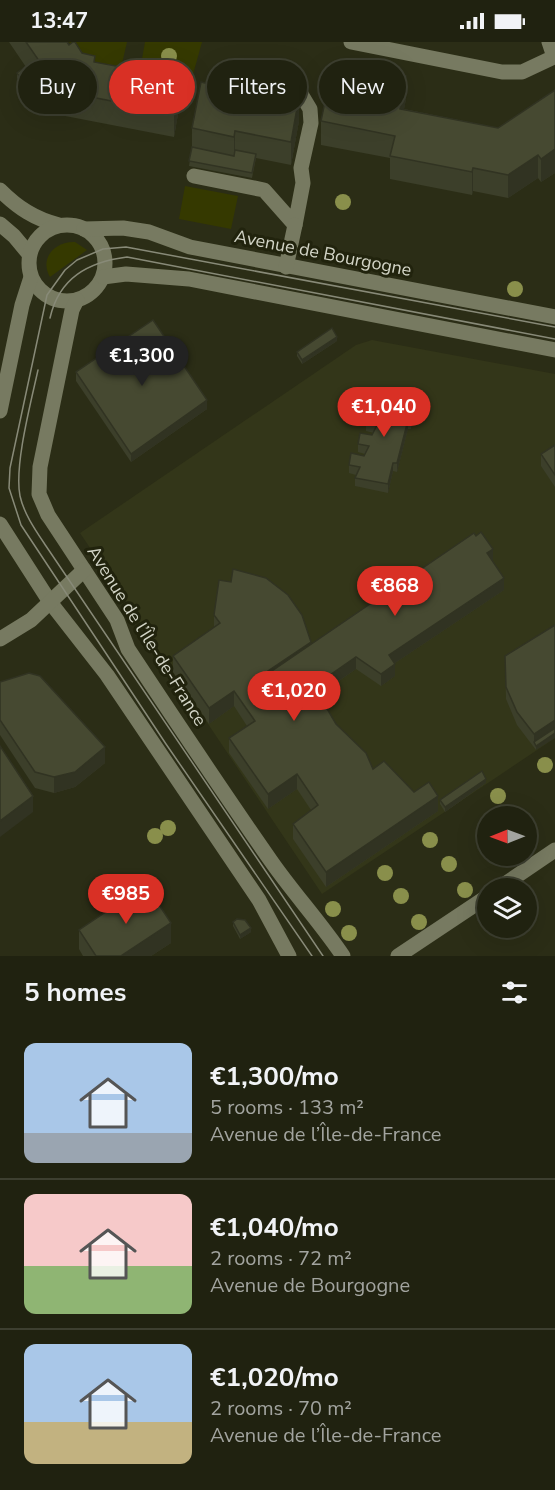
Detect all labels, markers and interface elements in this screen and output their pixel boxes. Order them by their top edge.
text: 13:47 [30,6,88,36]
chip: Buy [18,60,97,114]
chip: Rent [109,60,195,114]
chip: Filters [207,60,307,114]
chip: New [319,60,406,114]
street label: Avenue de Bourgogne [232,224,414,282]
pin: €1,300 [93,336,191,387]
text: €1,300 [110,342,174,369]
pin: €1,040 [335,387,433,438]
text: €1,040 [352,393,416,420]
street label: Avenue de l’Île-de-France [82,541,212,731]
pin: €868 [359,566,431,617]
text: €868 [371,572,419,599]
pin: €1,020 [245,671,343,722]
text: €1,020 [262,677,326,704]
north arrow [477,806,537,866]
map controls [477,806,537,938]
pin: €985 [90,874,162,925]
button: layers [477,878,537,938]
text: €985 [102,880,150,907]
text: 5 homes [24,975,126,1010]
icon: filters [498,976,531,1009]
text: €1,300/mo [210,1059,339,1094]
icon: home [72,1067,144,1139]
text: 5 rooms · 133 m² [210,1094,364,1121]
text: Avenue de l’Île-de-France [210,1121,441,1148]
text: €1,040/mo [210,1210,339,1245]
icon: home [72,1218,144,1290]
text: 2 rooms · 72 m² [210,1245,352,1272]
text: Avenue de Bourgogne [210,1272,410,1299]
text: €1,020/mo [210,1360,339,1395]
icon: home [72,1368,144,1440]
text: 2 rooms · 70 m² [210,1395,352,1422]
text: Avenue de l’Île-de-France [210,1422,441,1449]

